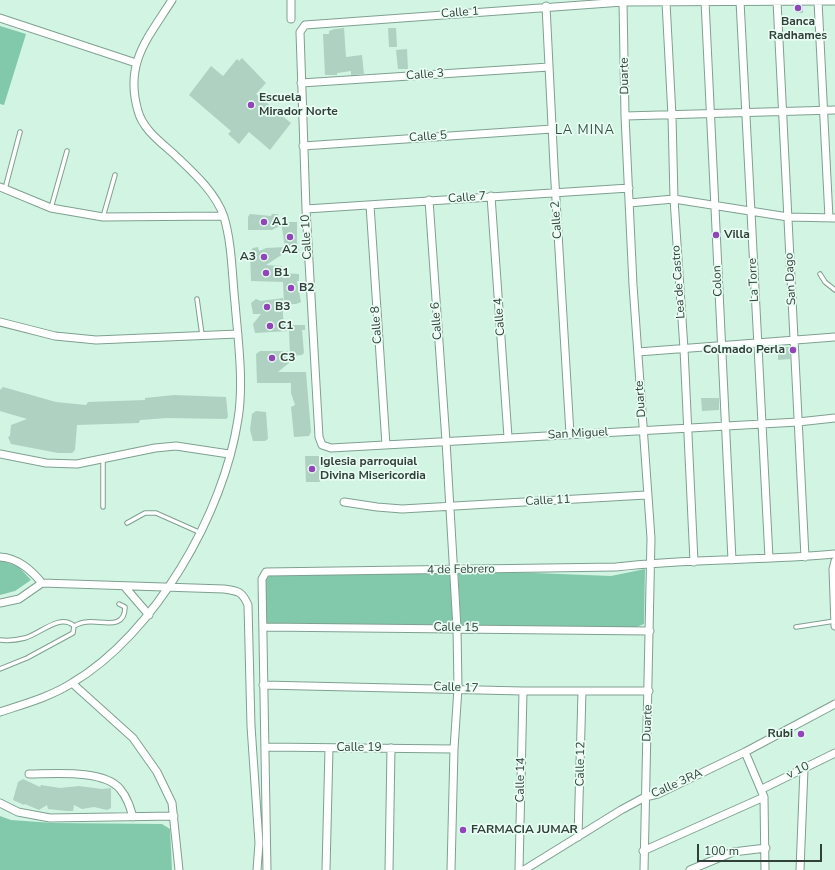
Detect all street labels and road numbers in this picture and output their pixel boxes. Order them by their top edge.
street label: Calle 1 [441,4,479,22]
street label: Duarte [617,57,633,95]
street label: Calle 3 [406,66,444,84]
street label: Calle 5 [409,128,447,146]
street label: Calle 7 [448,189,486,207]
street label: Calle 2 [548,201,566,239]
street label: Calle 10 [299,214,315,260]
street label: Lea de Castro [669,245,689,319]
street label: San Dago [782,252,800,306]
street label: La Torre [746,258,762,302]
street label: Colon [710,265,726,297]
street label: Calle 4 [491,298,509,336]
street label: Calle 6 [428,302,446,340]
street label: Calle 8 [368,306,386,344]
street label: Duarte [633,380,649,418]
street label: San Miguel [547,425,609,443]
street label: Calle 11 [525,493,571,509]
street label: 4 de Febrero [427,562,495,578]
street label: Calle 15 [433,620,479,636]
street label: Calle 17 [433,680,479,696]
street label: Duarte [640,704,656,742]
street label: Calle 19 [336,741,382,755]
street label: Calle 12 [573,741,589,787]
street label: Calle 14 [513,757,529,803]
street label: v 10 [784,759,812,783]
street label: Calle 3RA [649,766,705,802]

